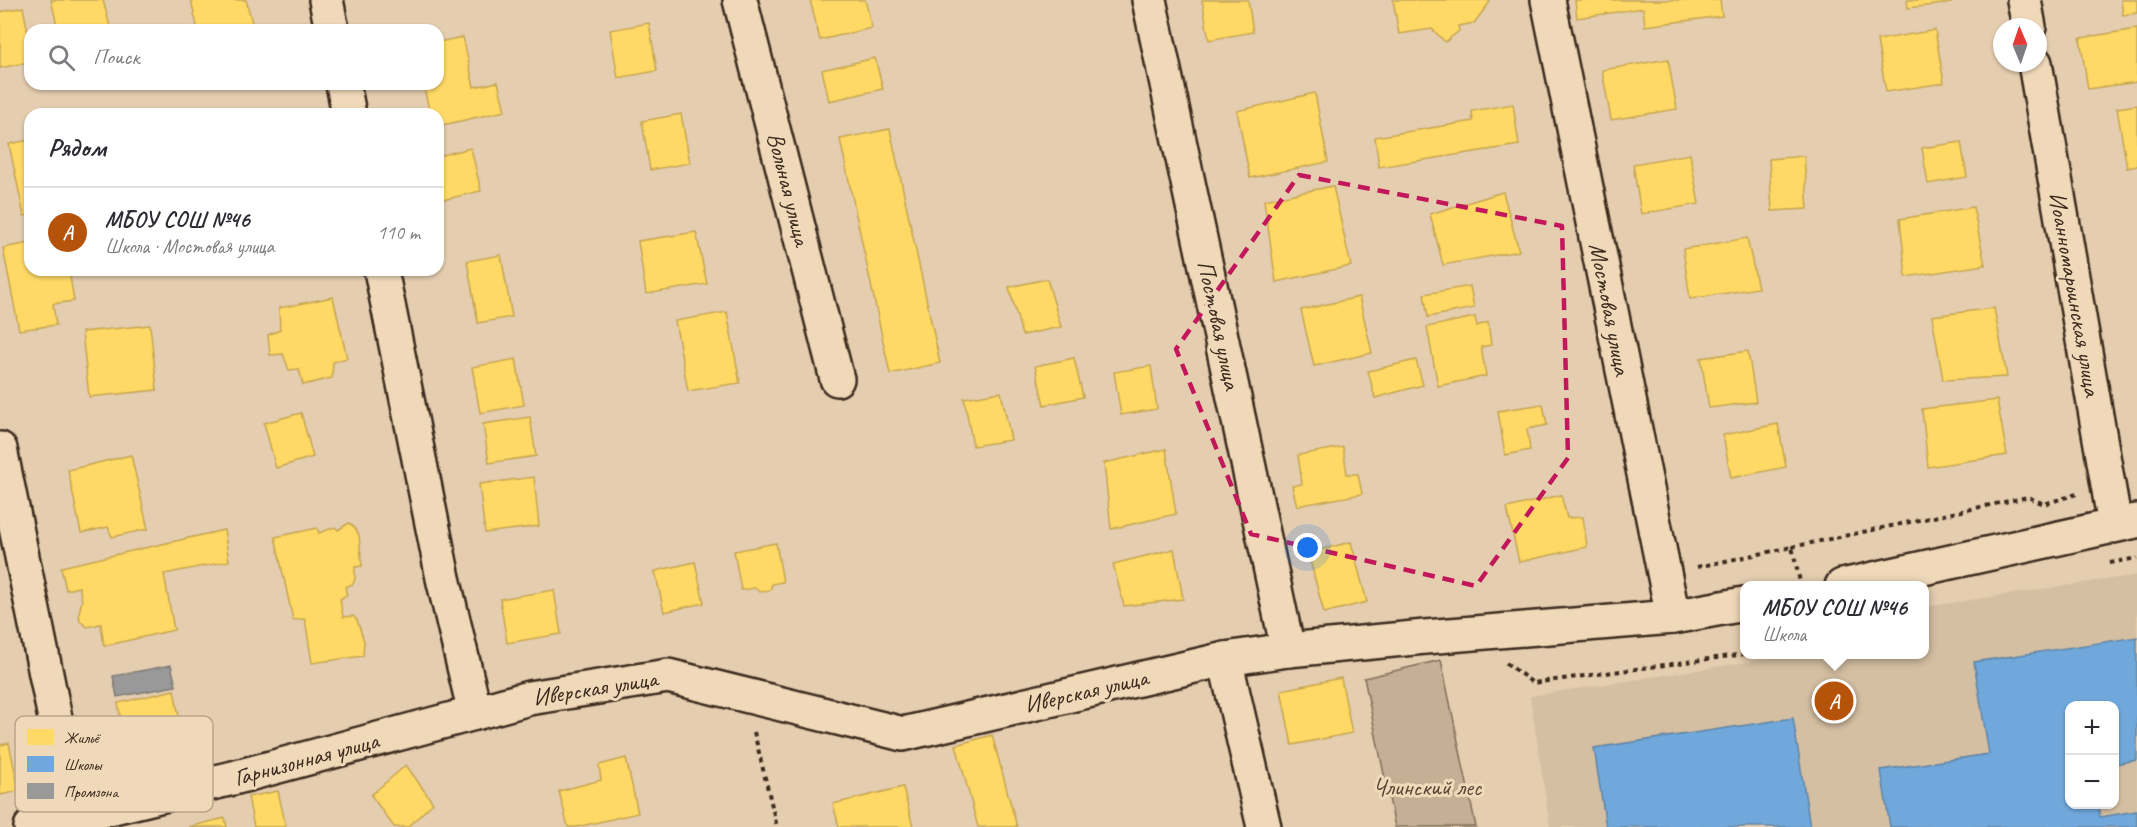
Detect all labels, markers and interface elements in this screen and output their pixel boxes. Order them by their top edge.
north arrow [1993,18,2047,72]
search box [24,24,444,90]
icon: search [45,41,78,74]
text: Поиск [93,43,139,71]
street label: Вольная улица [760,129,818,251]
text: Рядом [48,131,106,164]
street label: Иоанномарьинская улица [2042,190,2108,400]
text: МБОУ СОШ №46 [105,206,250,234]
text: A [62,220,73,245]
text: 110 m [377,220,420,245]
text: Школа · Мостовая улица [105,234,274,259]
street label: Мостовая улица [1582,240,1638,379]
street label: Постовая улица [1191,258,1248,394]
your location [1293,533,1322,562]
popup [1740,581,1929,659]
text: МБОУ СОШ №46 [1762,594,1907,622]
text: Школа [1762,622,1806,647]
street label: Иверская улица [1021,662,1153,720]
street label: Иверская улица [531,663,662,713]
pin: A [1814,678,1854,724]
map controls [2065,701,2119,809]
button: + [2065,701,2119,755]
legend [15,716,213,812]
street label: Гарнизонная улица [230,725,383,793]
text: Жильё [64,728,102,748]
text: Школы [64,755,103,775]
button: − [2065,755,2119,809]
park label: Члинский лес [1373,772,1483,802]
text: Промзона [64,782,119,802]

